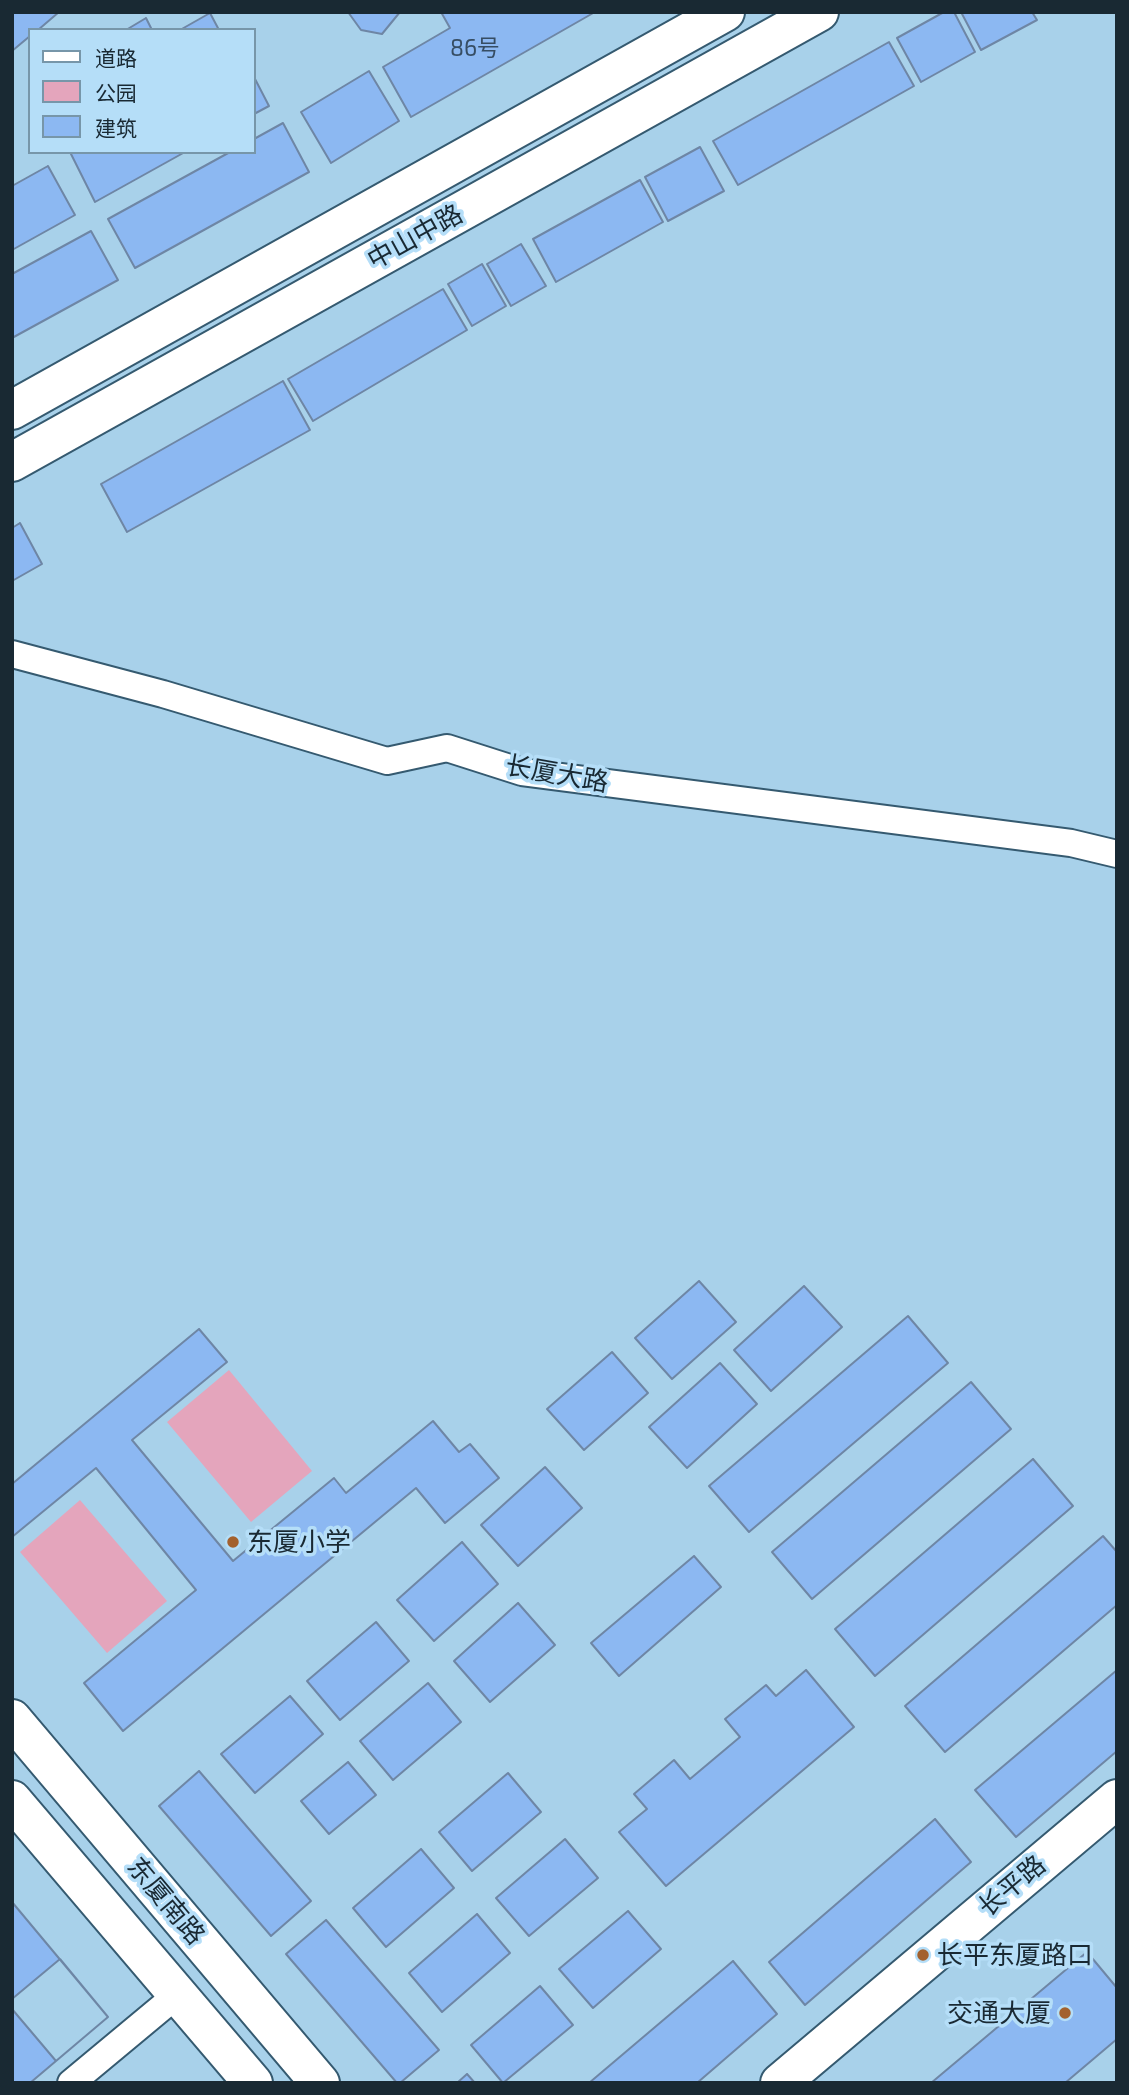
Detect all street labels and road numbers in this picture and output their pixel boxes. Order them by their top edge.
street label: 中山中路 [362,198,468,276]
street label: 长厦大路 [503,750,611,798]
street label: 长平路 [972,1849,1052,1923]
street label: 东厦南路 [121,1851,211,1951]

